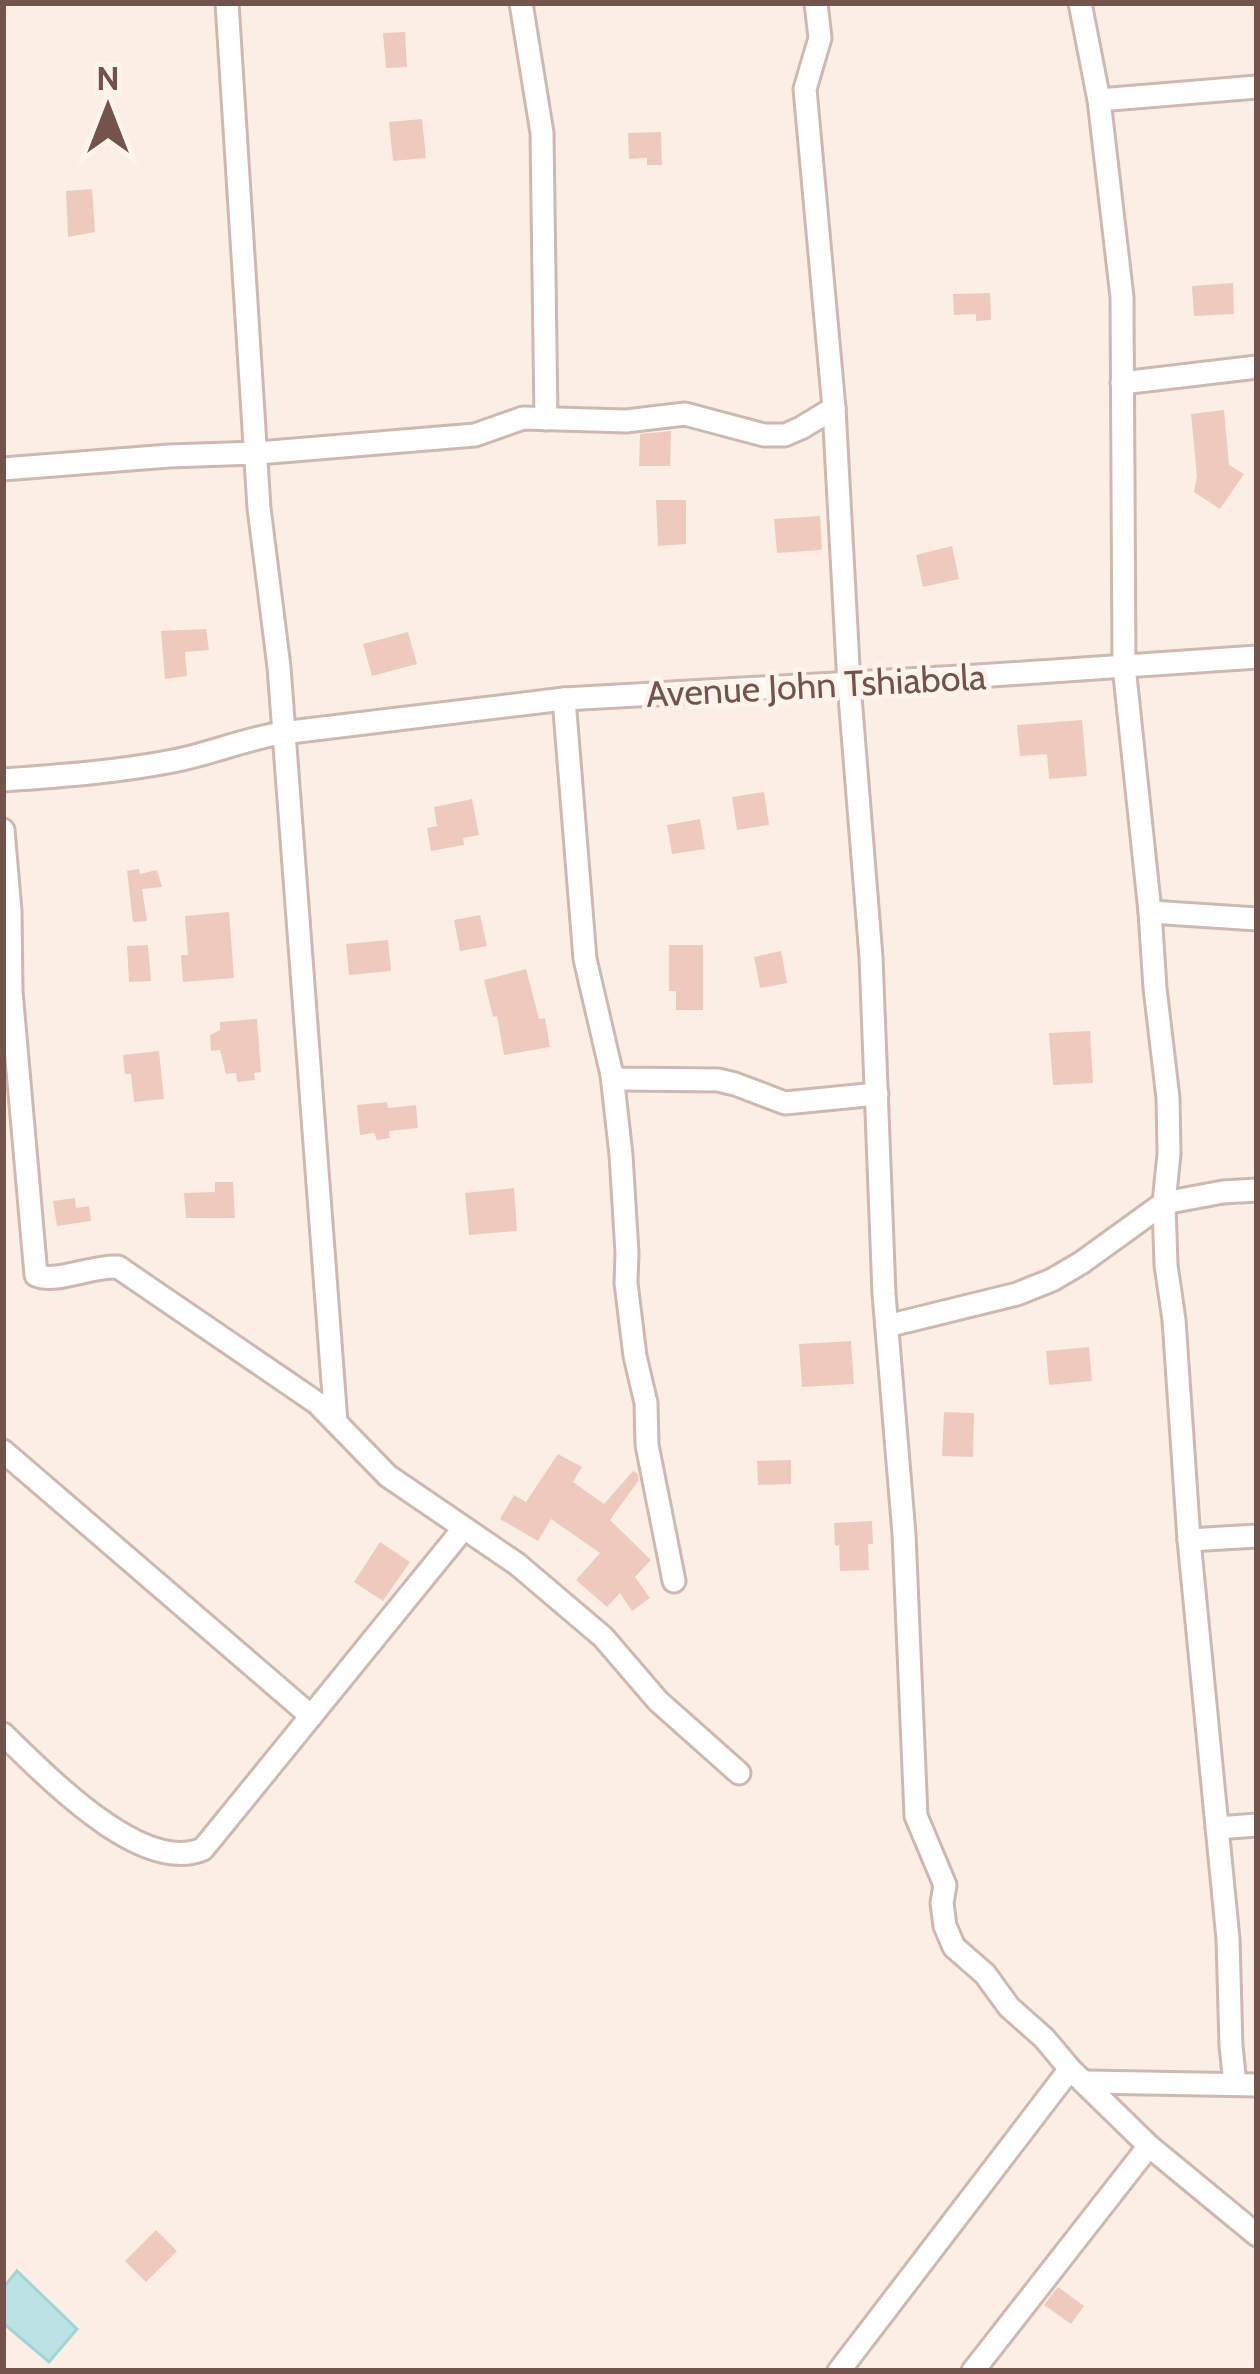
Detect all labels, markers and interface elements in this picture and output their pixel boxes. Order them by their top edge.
north arrow [48,48,168,168]
text: N [96,58,120,98]
street label: Avenue John Tshiabola [645,654,987,716]

